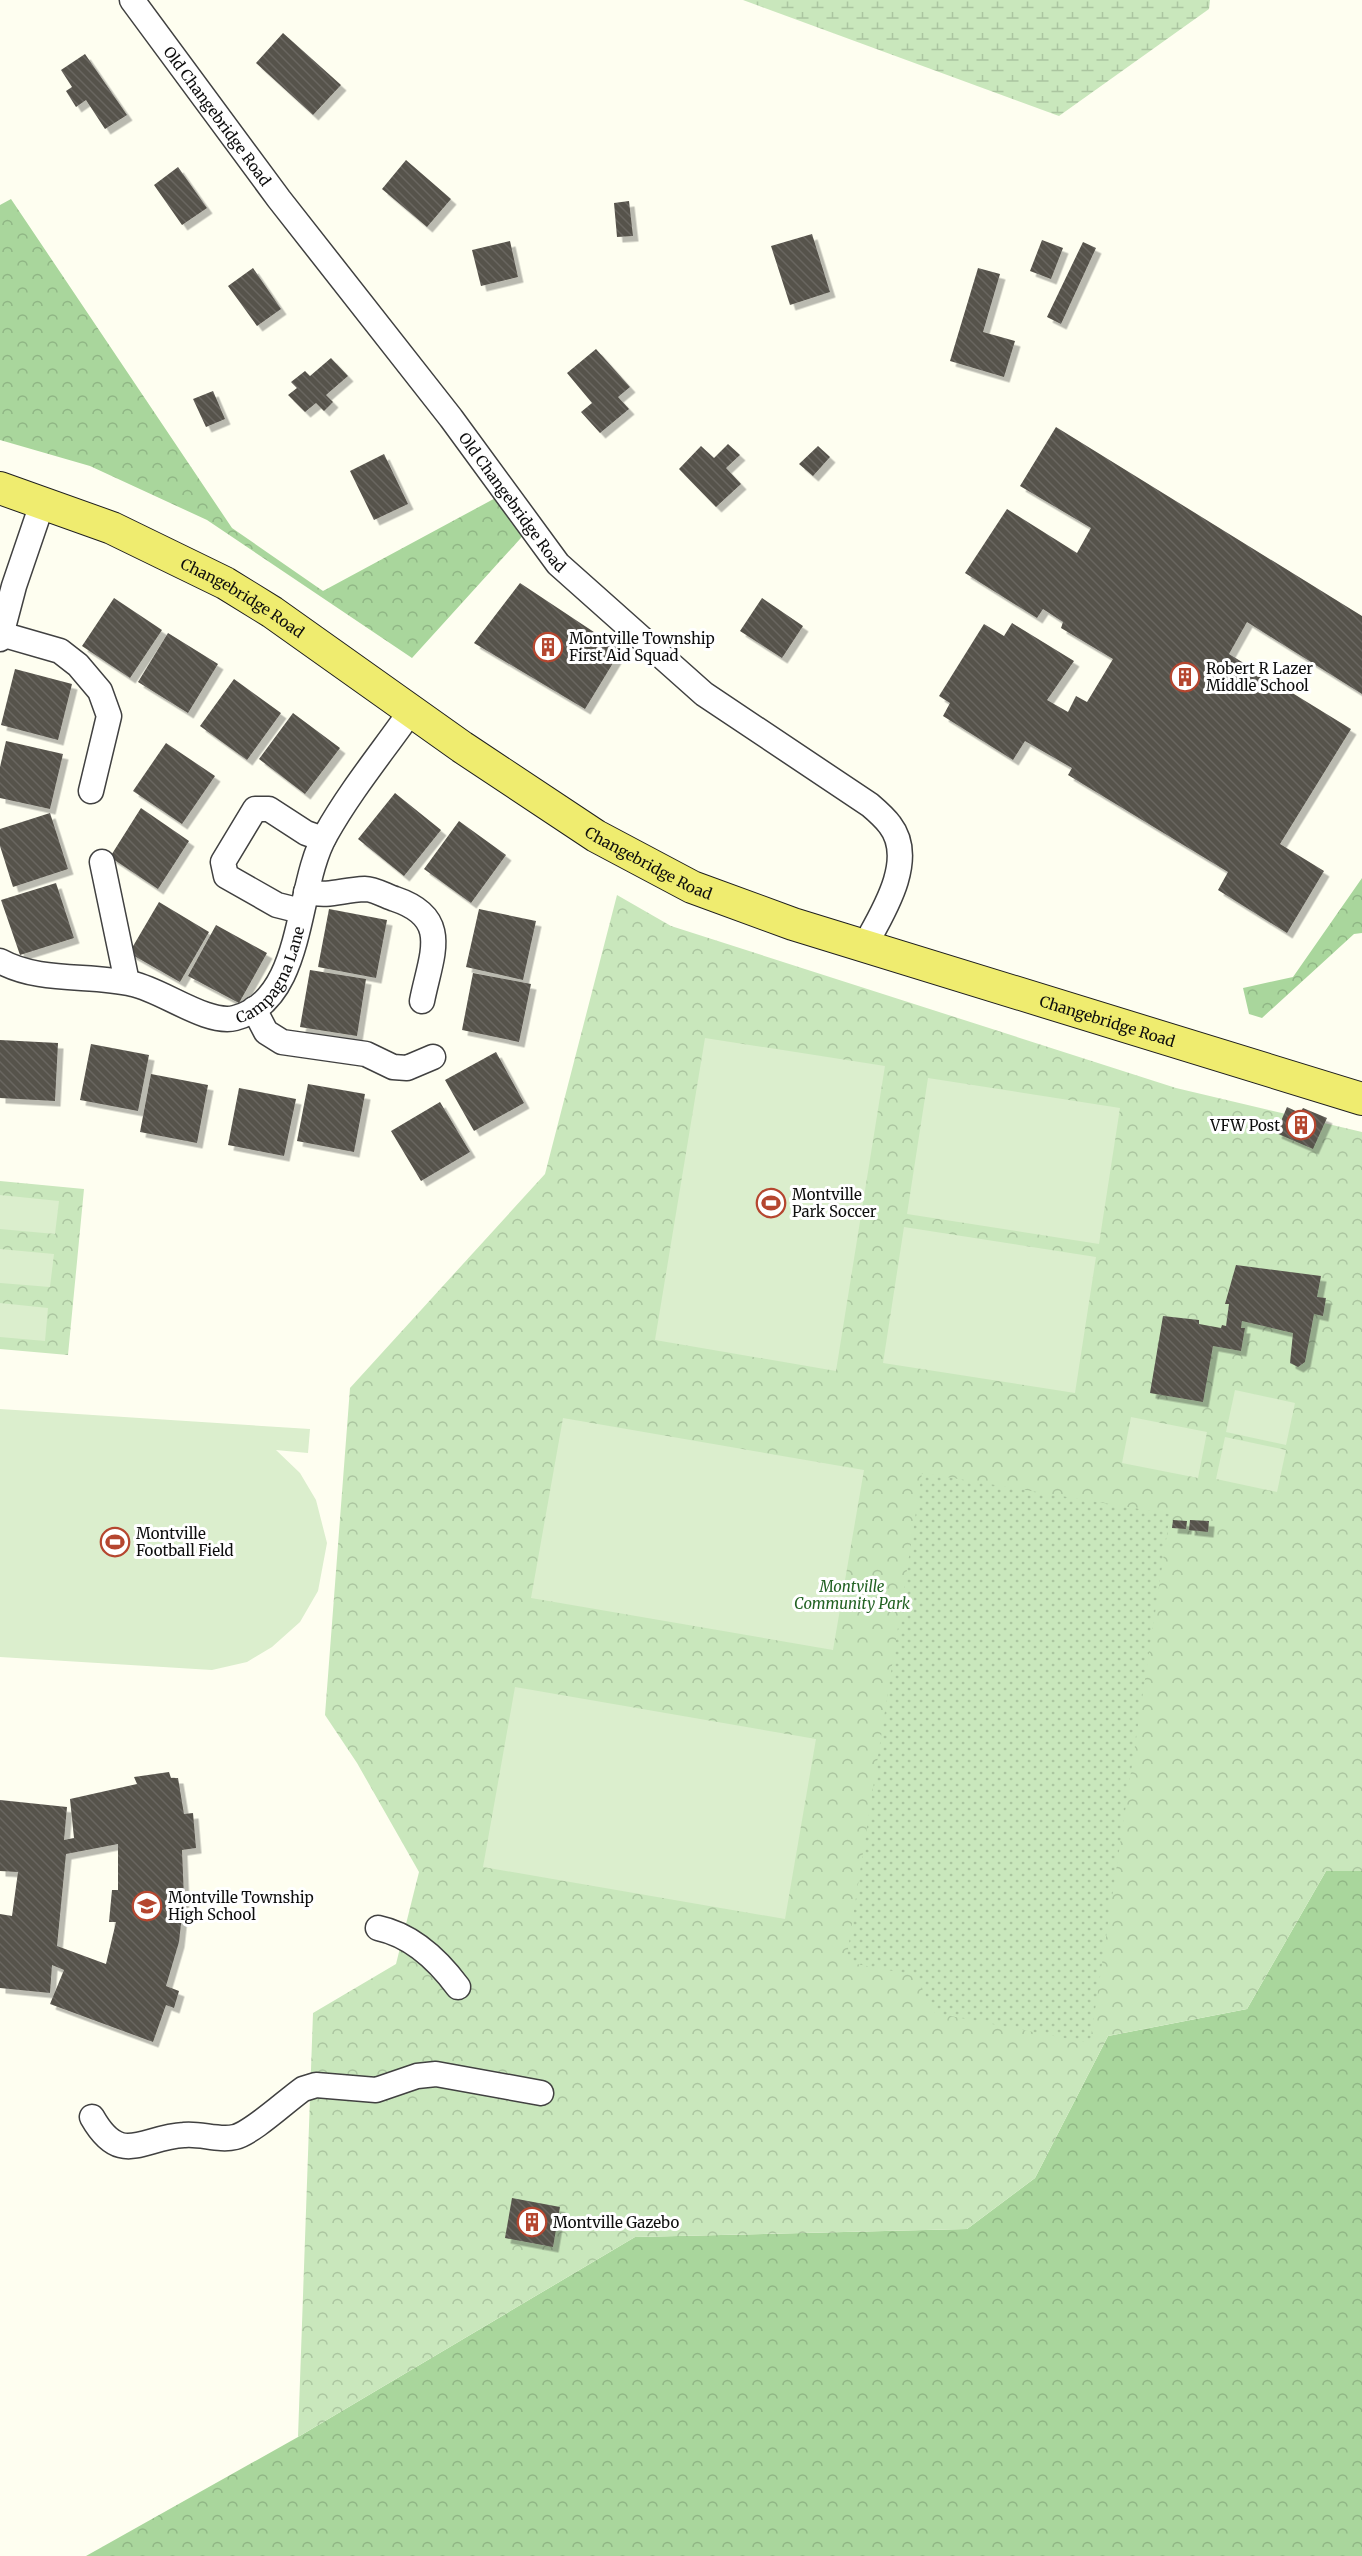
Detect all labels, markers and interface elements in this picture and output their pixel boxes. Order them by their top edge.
street label: Old Changebridge Road [160,42,275,189]
street label: Old Changebridge Road [455,428,570,576]
street label: Changebridge Road [178,553,308,641]
place label: Montville Township First Aid Squad [569,629,715,665]
building icon: Montville Township First Aid Squad [532,631,564,663]
place label: Robert R Lazer Middle School [1206,659,1313,695]
building icon: Robert R Lazer Middle School [1169,661,1201,693]
street label: Changebridge Road [582,822,715,903]
street label: Campagna Lane [233,924,308,1027]
street label: Changebridge Road [1037,991,1177,1050]
building icon: VFW Post [1285,1109,1317,1141]
place label: VFW Post [1209,1116,1280,1135]
place label: Montville Park Soccer [792,1185,877,1221]
sports icon: Montville Park Soccer [755,1187,787,1219]
place label: Montville Football Field [136,1524,234,1560]
sports icon: Montville Football Field [99,1526,131,1558]
park label: Montville Community Park [794,1577,911,1613]
place label: Montville Township High School [168,1888,314,1924]
school or university icon: Montville Township High School [131,1890,163,1922]
building icon: Montville Gazebo [516,2206,548,2238]
place label: Montville Gazebo [553,2213,679,2232]

